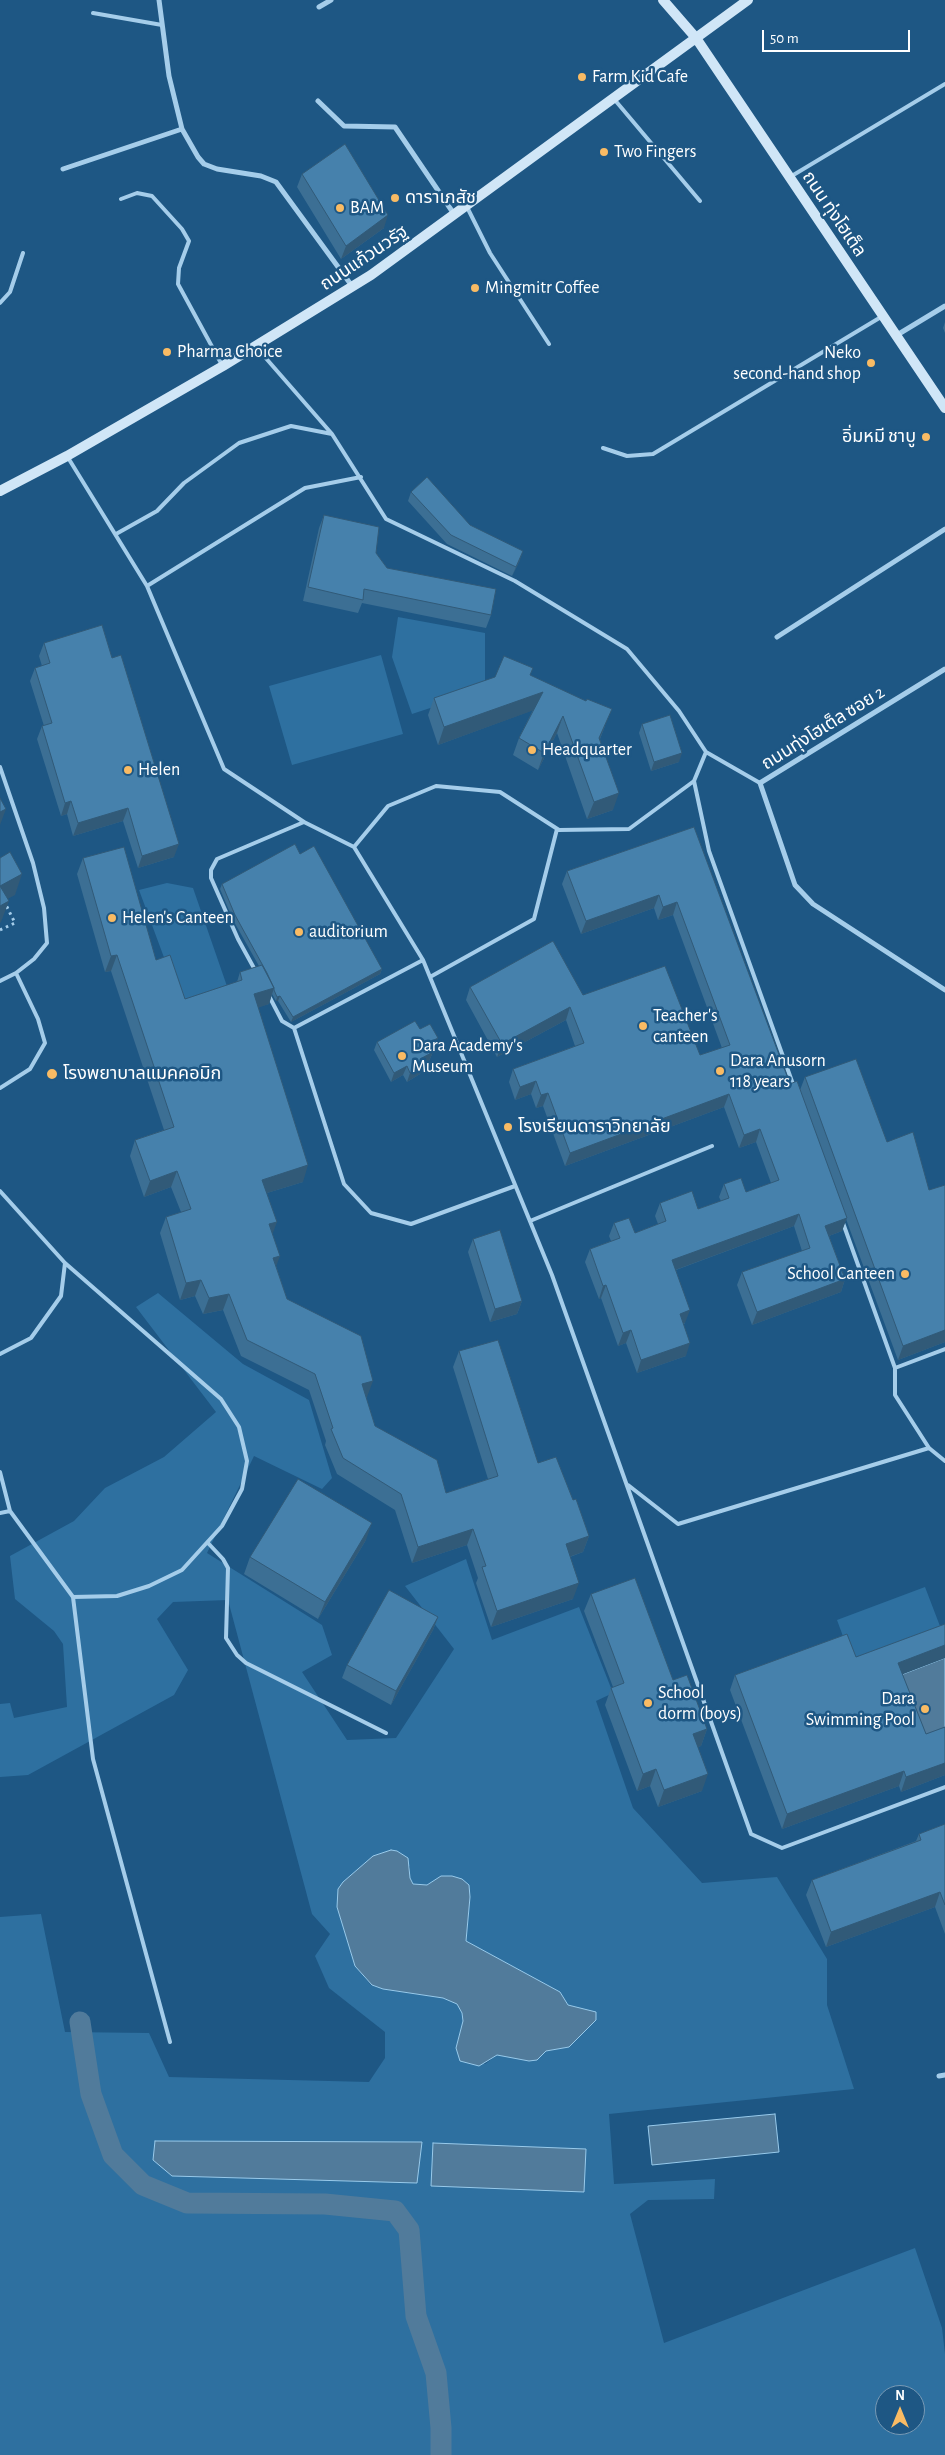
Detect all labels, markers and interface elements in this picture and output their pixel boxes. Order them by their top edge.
scale bar [765,20,912,52]
text: 50 m [770,31,799,46]
place label: Farm Kid Cafe [592,66,688,88]
marker: Farm Kid Cafe [576,71,588,83]
place label: Two Fingers [614,141,696,163]
marker: Two Fingers [598,146,610,158]
street label: ถนน ทุ่งโฮเต็ล [797,167,871,261]
place label: ดาราเภสัช [405,187,476,209]
marker: ดาราเภสัช [389,192,401,204]
place label: BAM [350,197,384,219]
marker: BAM [334,202,346,214]
street label: ถนนแก้วนวรัฐ [316,221,412,295]
place label: Mingmitr Coffee [485,277,600,299]
marker: Mingmitr Coffee [469,282,481,294]
place label: Pharma Choice [177,341,282,363]
place label: Neko second-hand shop [733,342,861,384]
marker: Pharma Choice [161,346,173,358]
marker: Neko second-hand shop [865,357,877,369]
place label: อิ่มหมี ชาบู [842,426,916,448]
marker: อิ่มหมี ชาบู [920,431,932,443]
street label: ถนนทุ่งโฮเต็ล ซอย 2 [757,681,889,775]
place label: Headquarter [542,739,632,761]
marker: Headquarter [526,744,538,756]
place label: Helen [138,759,180,781]
marker: Helen [122,764,134,776]
place label: Helen's Canteen [122,907,234,929]
marker: Helen's Canteen [106,912,118,924]
place label: auditorium [309,921,388,943]
marker: auditorium [293,926,305,938]
place label: Teacher's canteen [653,1005,718,1048]
marker: Teacher's canteen [637,1020,649,1032]
place label: Dara Academy's Museum [412,1035,523,1078]
marker: Dara Academy's Museum [396,1050,408,1062]
place label: Dara Anusorn 118 years [730,1050,826,1092]
place label: โรงพยาบาลแมคคอมิก [63,1063,221,1085]
marker: Dara Anusorn 118 years [714,1065,726,1077]
marker: โรงพยาบาลแมคคอมิก [45,1067,59,1081]
place label: โรงเรียนดาราวิทยาลัย [518,1116,671,1138]
marker: โรงเรียนดาราวิทยาลัย [502,1121,514,1133]
place label: School Canteen [787,1263,895,1285]
marker: School Canteen [899,1268,911,1280]
place label: School dorm (boys) [658,1682,742,1725]
place label: Dara Swimming Pool [806,1688,915,1730]
marker: School dorm (boys) [642,1697,654,1709]
marker: Dara Swimming Pool [919,1703,931,1715]
north arrow [875,2385,925,2435]
text: N [895,2389,905,2403]

